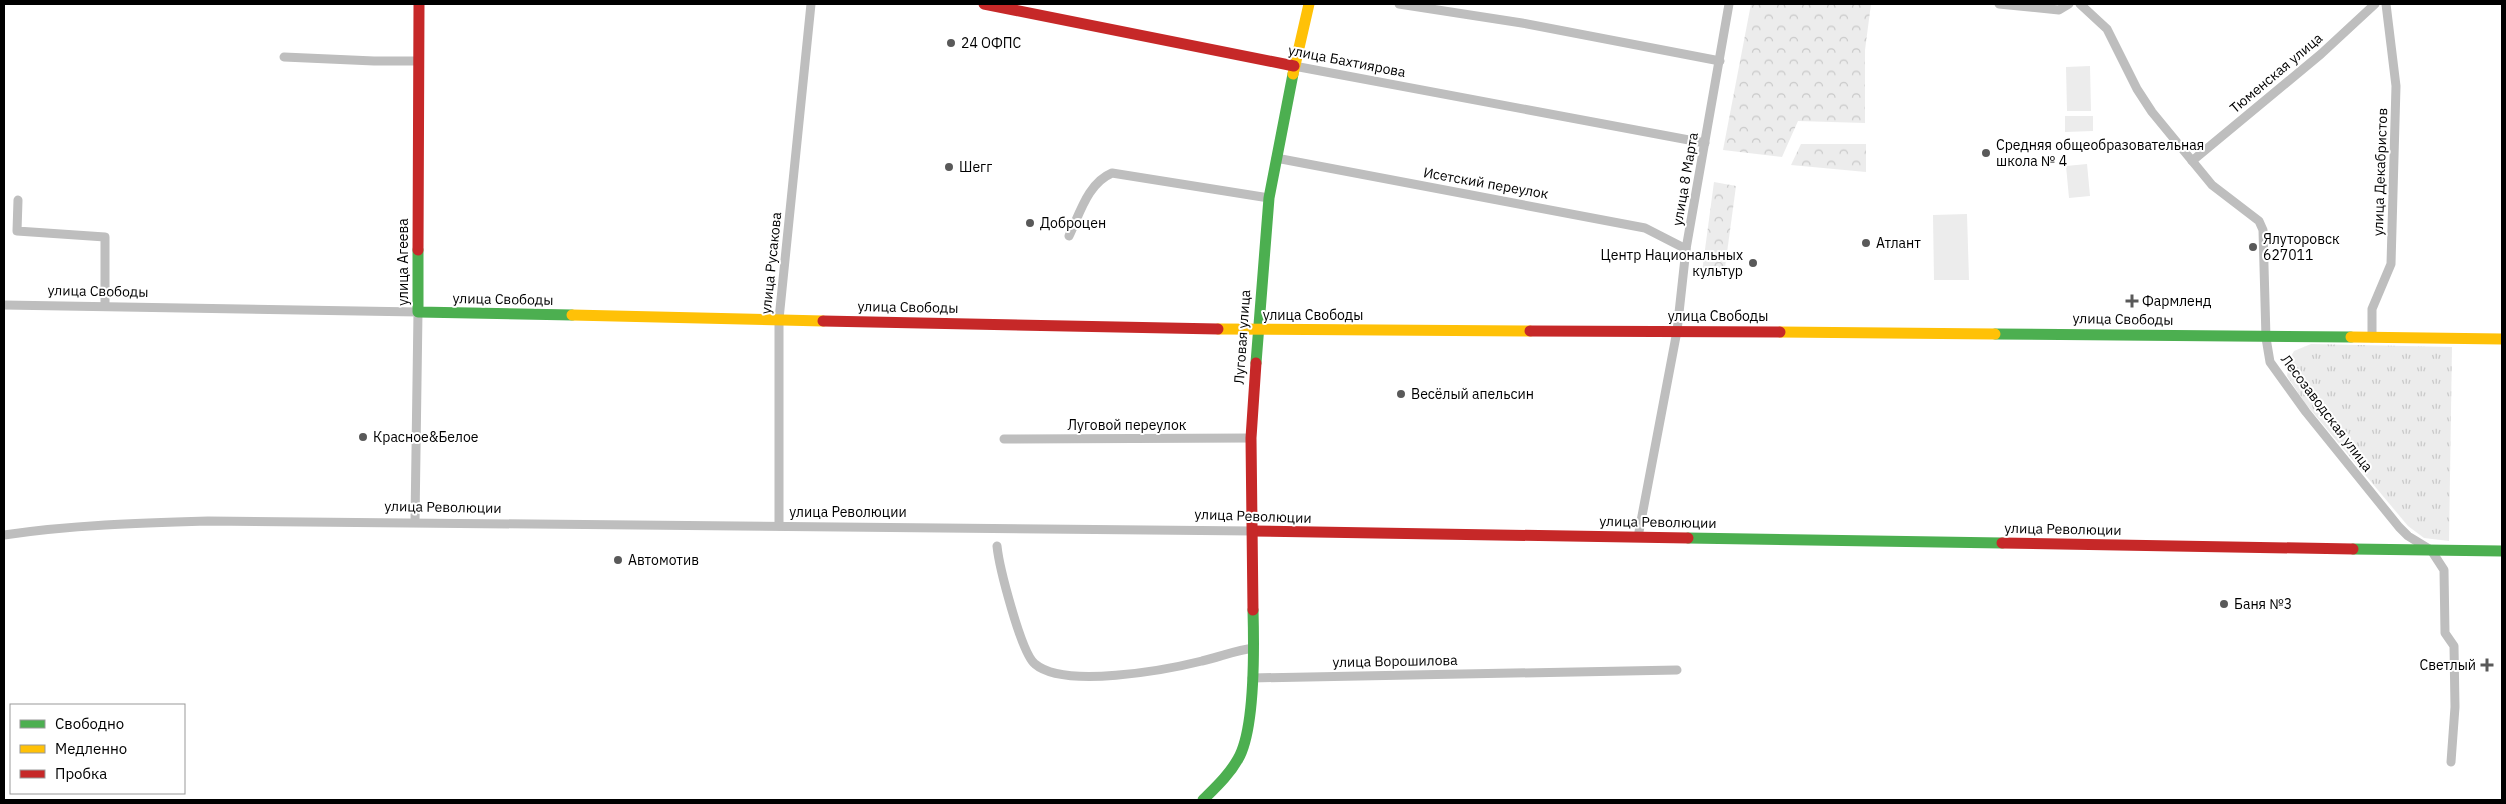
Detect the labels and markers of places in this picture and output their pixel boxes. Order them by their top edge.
place label: 24 ОФПС [961,34,1022,52]
marker: 24 ОФПС [945,37,957,49]
place label: Средняя общеобразовательная школа № 4 [1996,136,2204,170]
marker: Средняя общеобразовательная школа № 4 [1980,147,1992,159]
place label: Шегг [959,158,992,176]
marker: Шегг [943,161,955,173]
place label: Доброцен [1040,214,1106,232]
marker: Доброцен [1024,217,1036,229]
place label: Ялуторовск 627011 [2263,230,2340,264]
place label: Атлант [1876,234,1921,252]
marker: Атлант [1860,237,1872,249]
marker: Ялуторовск 627011 [2247,241,2259,253]
place label: Центр Национальных культур [1601,246,1743,280]
marker: Центр Национальных культур [1747,257,1759,269]
place label: Фармленд [2142,292,2211,310]
marker: Фармленд [2126,295,2138,307]
place label: Весёлый апельсин [1411,385,1534,403]
marker: Весёлый апельсин [1395,388,1407,400]
place label: Красное&Белое [373,428,479,446]
marker: Красное&Белое [357,431,369,443]
place label: Автомотив [628,551,699,569]
marker: Автомотив [612,554,624,566]
place label: Баня №3 [2234,595,2292,613]
marker: Баня №3 [2218,598,2230,610]
place label: Светлый [2419,656,2476,674]
marker: Светлый [2480,658,2494,672]

